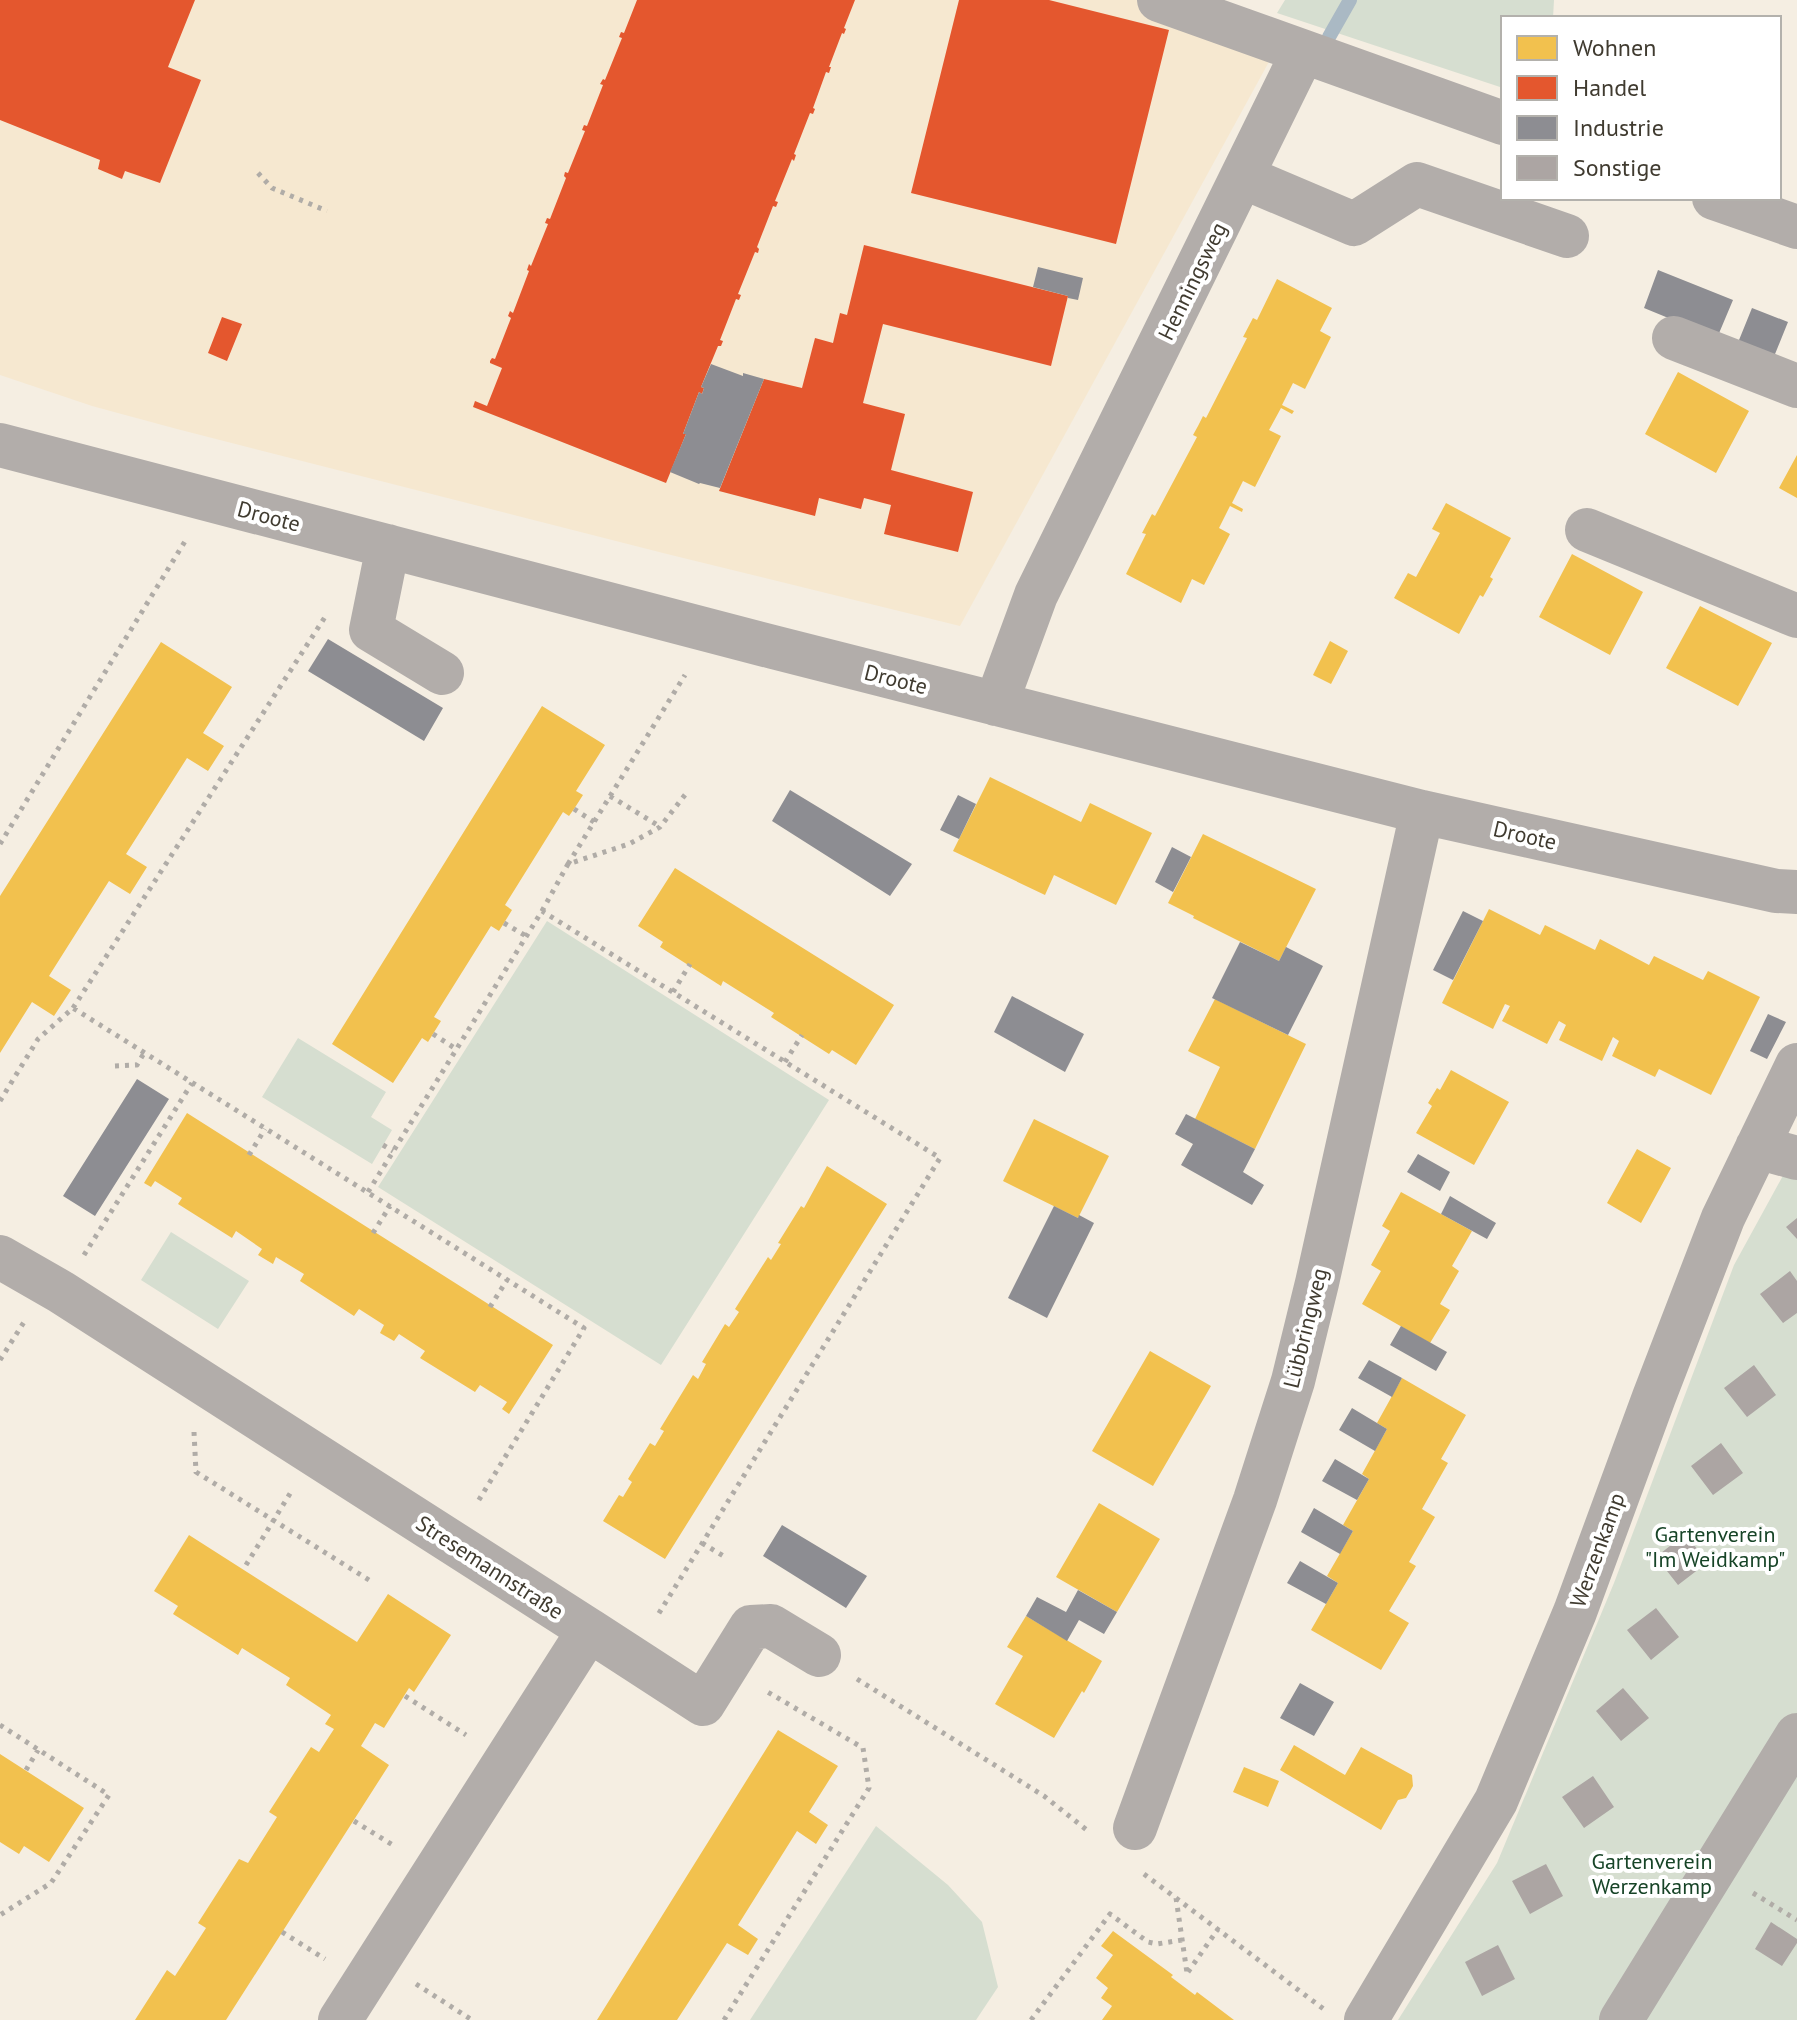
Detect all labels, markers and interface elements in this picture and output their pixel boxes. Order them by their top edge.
legend [1501,16,1781,200]
text: Wohnen [1573,32,1656,63]
text: Handel [1573,72,1646,103]
text: Industrie [1573,112,1664,143]
text: Sonstige [1573,152,1662,183]
street label: Henningsweg [1151,217,1233,345]
street label: Droote [235,494,303,538]
street label: Droote [862,658,930,700]
street label: Droote [1491,814,1559,856]
street label: Lübbringweg [1277,1265,1333,1391]
street label: Werzenkamp [1563,1489,1631,1611]
street label: Stresemannstraße [411,1509,569,1625]
park label: Gartenverein "Im Weidkamp" [1645,1520,1785,1573]
park label: Gartenverein Werzenkamp [1591,1847,1713,1900]

